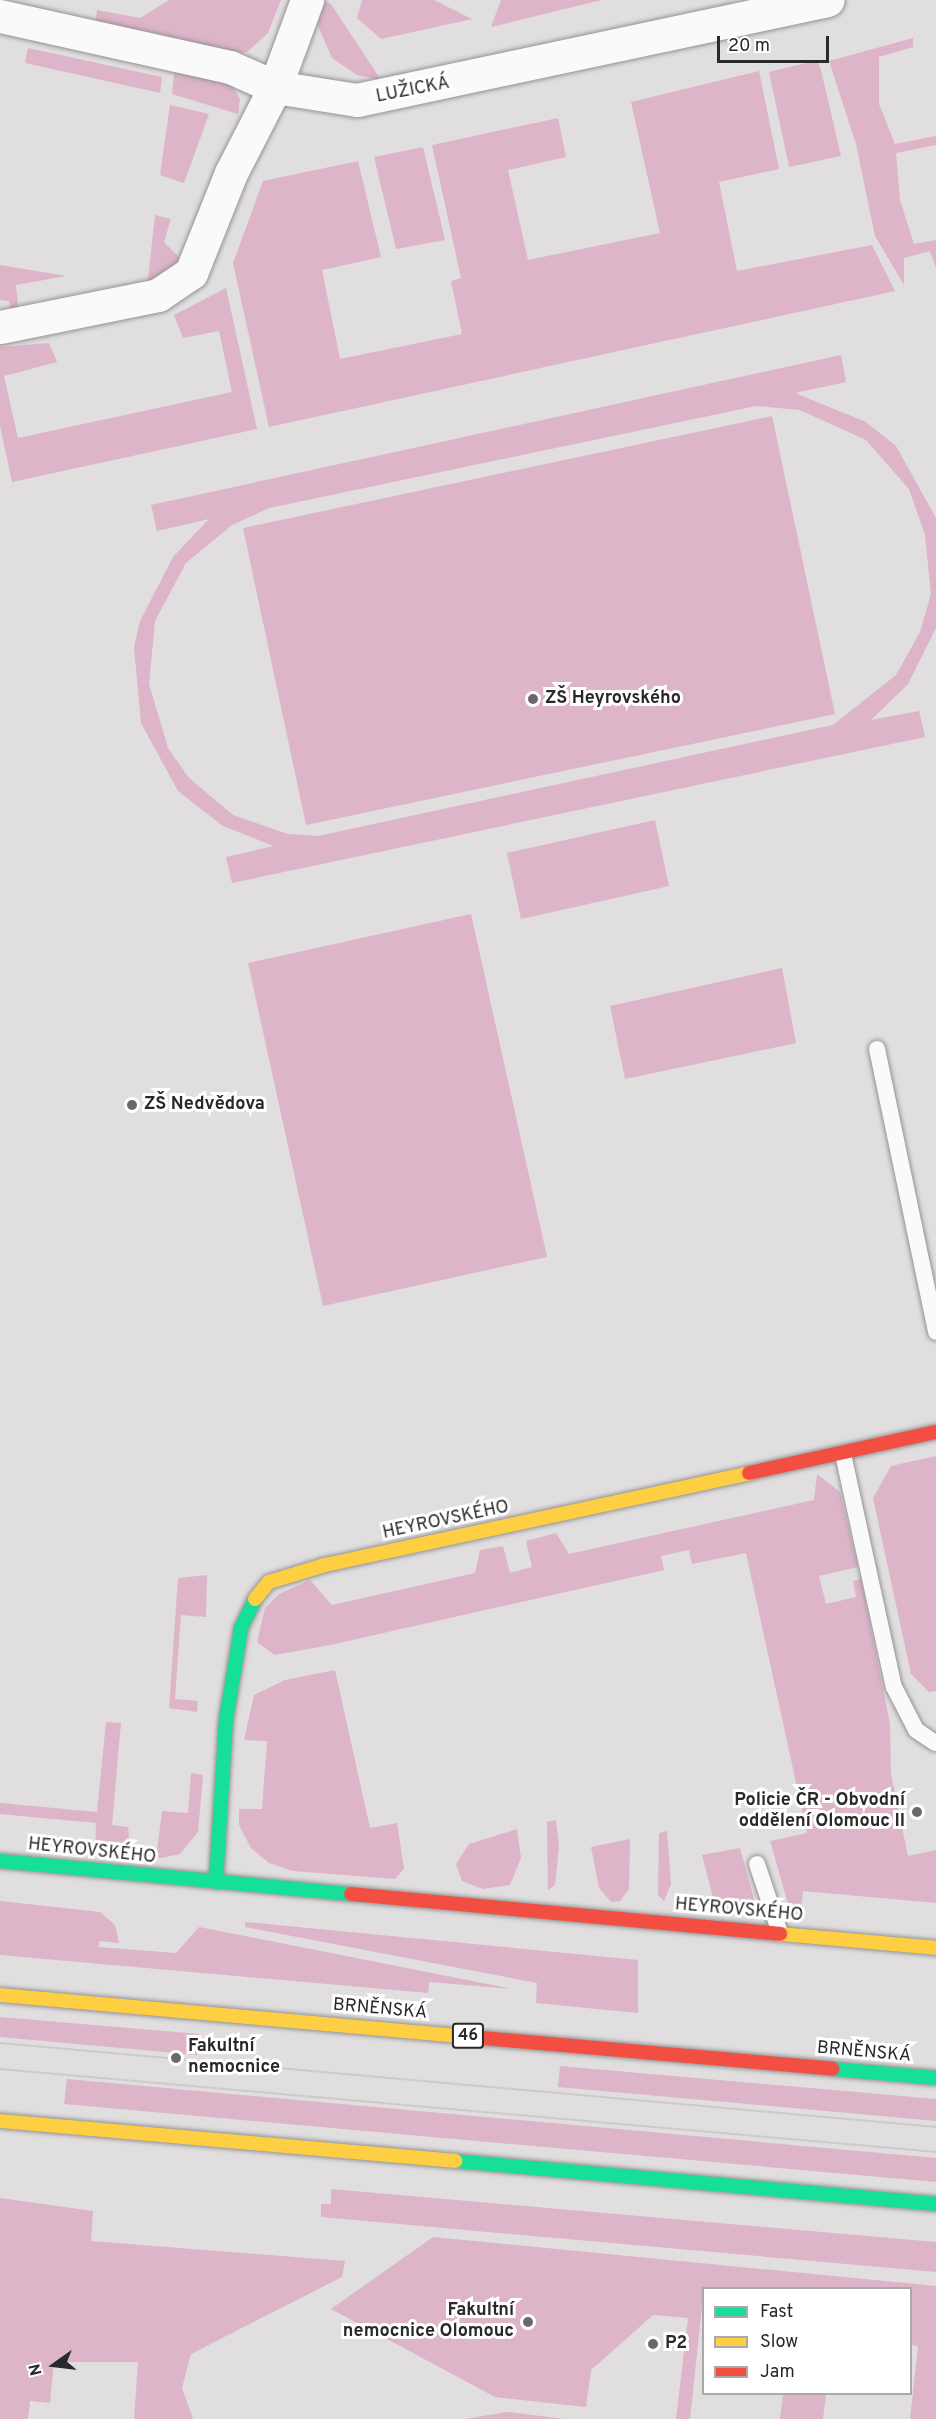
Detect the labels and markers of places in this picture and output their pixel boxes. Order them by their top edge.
place label: ZŠ Heyrovského [545,688,681,710]
marker: ZŠ Heyrovského [526,692,540,706]
place label: ZŠ Nedvědova [144,1094,265,1116]
marker: ZŠ Nedvědova [125,1098,139,1112]
place label: Policie ČR - Obvodní oddělení Olomouc II [734,1791,905,1834]
marker: Policie ČR - Obvodní oddělení Olomouc II [910,1805,924,1819]
place label: Fakultní nemocnice [188,2037,280,2080]
marker: Fakultní nemocnice [169,2051,183,2065]
place label: Fakultní nemocnice Olomouc [343,2301,514,2344]
marker: Fakultní nemocnice Olomouc [519,2313,537,2331]
place label: P2 [665,2333,687,2355]
marker: P2 [646,2337,660,2351]

